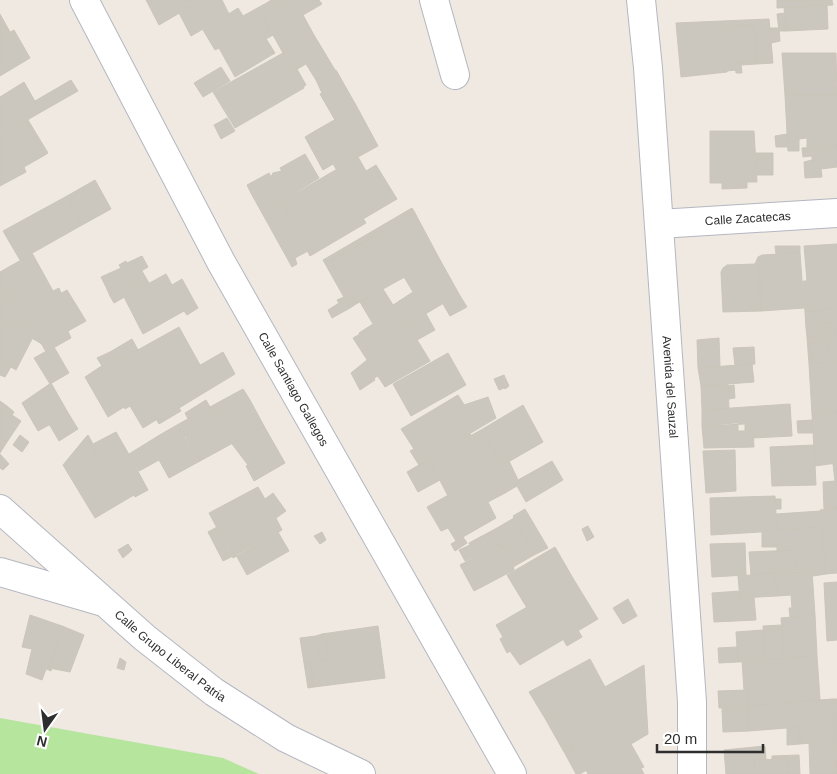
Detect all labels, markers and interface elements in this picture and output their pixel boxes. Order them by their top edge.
street label: Calle Zacatecas [704,209,791,228]
street label: Calle Santiago Gallegos [255,330,331,449]
street label: Avenida del Sauzal [660,335,681,439]
street label: Calle Grupo Liberal Patria [112,607,229,705]
north arrow [20,704,70,754]
scale bar [657,722,763,754]
text: 20 m [664,730,697,747]
text: N [35,733,49,751]

